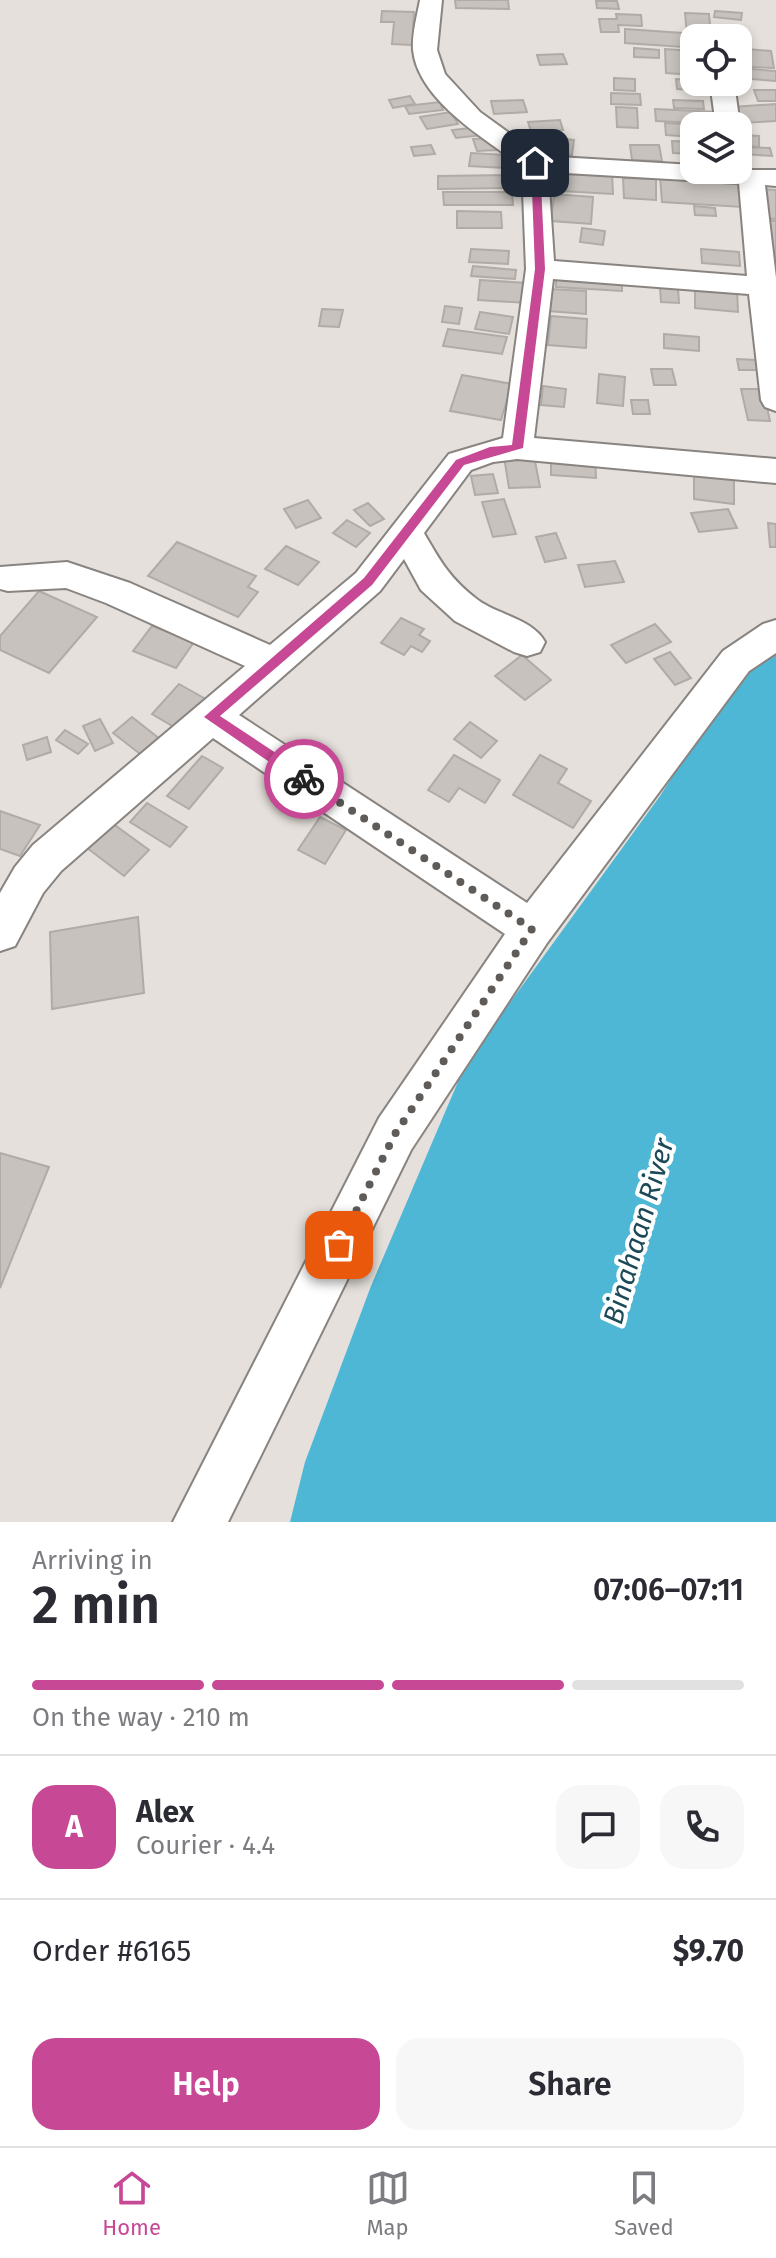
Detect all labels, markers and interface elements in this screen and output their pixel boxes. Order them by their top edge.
map controls [680,24,752,184]
button: locate [680,24,752,96]
button: layers [680,112,752,184]
pin [501,129,569,197]
icon: home [513,141,557,185]
courier [264,739,344,819]
icon: bike [282,757,326,801]
water label: Binahaan River [596,1133,681,1328]
pin [305,1211,373,1279]
icon: bag [317,1223,361,1267]
text: Arriving in [32,1545,153,1576]
text: 07:06–07:11 [593,1572,744,1608]
text: 2 min [32,1574,160,1637]
text: On the way · 210 m [32,1702,250,1733]
button: chat [556,1785,640,1869]
button: phone [660,1785,744,1869]
text: Alex [136,1794,194,1830]
text: A [65,1809,83,1845]
text: Courier · 4.4 [136,1830,275,1861]
text: Order #6165 [32,1933,191,1969]
text: $9.70 [673,1933,744,1969]
button: Help [32,2038,380,2130]
button: Share [396,2038,744,2130]
tab: Home [102,2166,161,2241]
tab: Map [366,2166,410,2241]
tab: Saved [614,2166,674,2241]

